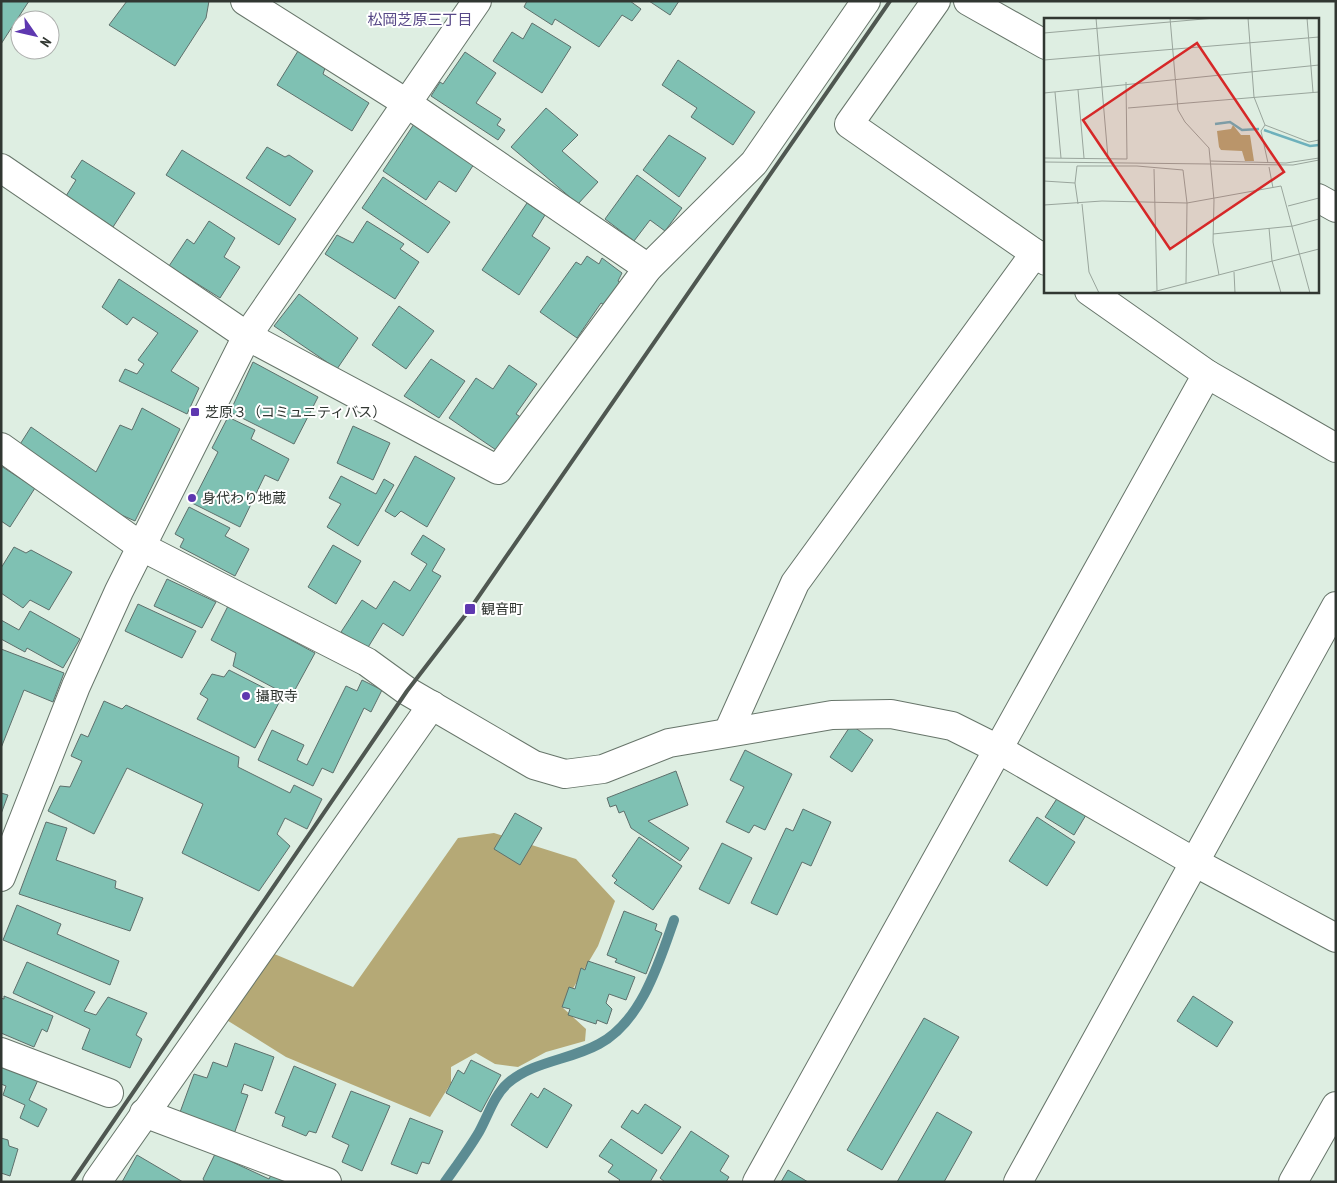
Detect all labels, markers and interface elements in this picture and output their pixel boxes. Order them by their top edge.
north arrow [10,10,60,60]
district label: 松岡芝原三丁目 [367,10,473,29]
inset map [1044,18,1320,292]
text: N [36,34,55,50]
place label: 芝原３（コミュニティバス） [205,403,386,421]
marker: 芝原３（コミュニティバス） [189,406,201,418]
place label: 身代わり地蔵 [202,489,286,507]
marker: 身代わり地蔵 [186,492,198,504]
place label: 観音町 [481,600,523,618]
marker: 観音町 [463,602,477,616]
place label: 攝取寺 [256,687,298,705]
marker: 攝取寺 [240,690,252,702]

